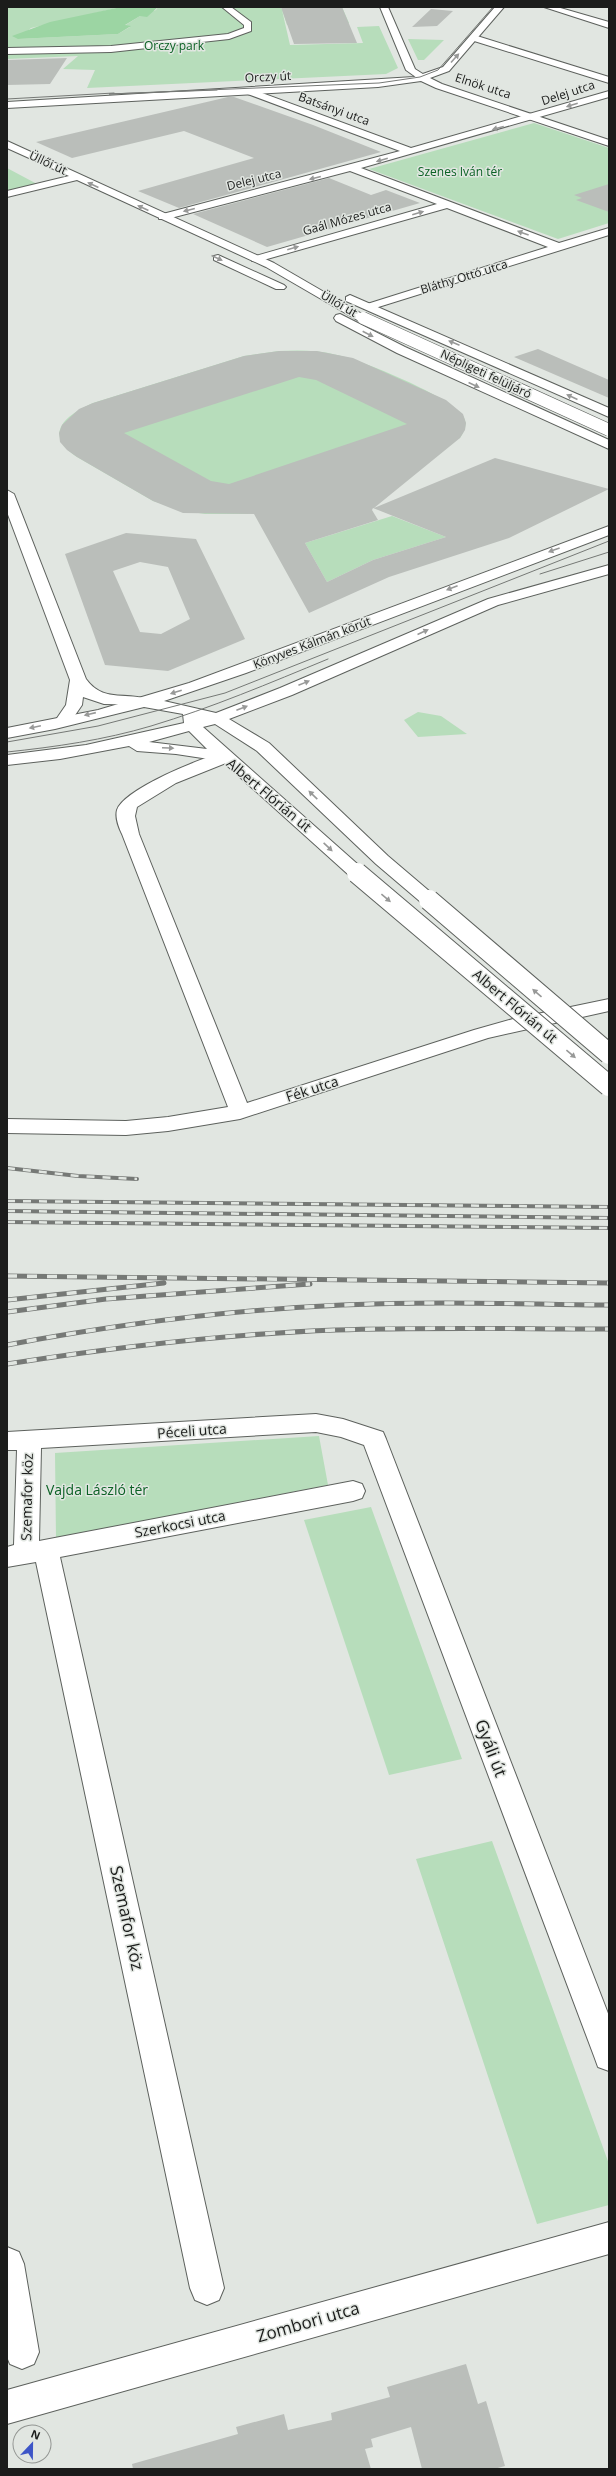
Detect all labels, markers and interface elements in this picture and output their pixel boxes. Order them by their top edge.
park label: Orczy park [144,37,205,54]
one-way arrow [451,53,460,63]
street label: Orczy út [244,67,292,86]
street label: Elnök utca [453,69,513,103]
street label: Delej utca [539,76,597,109]
street label: Batsányi utca [296,88,372,129]
one-way arrow [566,102,578,108]
one-way arrow [491,125,503,131]
street label: Üllői út [27,146,70,179]
one-way arrow [376,157,388,163]
park label: Szenes Iván tér [418,163,502,180]
street label: Delej utca [225,165,283,194]
one-way arrow [308,175,320,181]
one-way arrow [86,181,98,187]
street label: Gaál Mózes utca [301,198,393,239]
one-way arrow [138,205,149,211]
one-way arrow [183,208,195,214]
one-way arrow [413,210,425,216]
one-way arrow [516,230,528,236]
one-way arrow [287,245,299,251]
one-way arrow [212,255,223,261]
street label: Bláthy Ottó utca [418,255,510,298]
street label: Üllői út [318,286,361,321]
one-way arrow [362,331,374,337]
one-way arrow [447,340,459,346]
street label: Népligeti felüljáró [438,345,535,402]
one-way arrow [468,382,480,388]
one-way arrow [567,394,578,400]
one-way arrow [548,547,560,553]
one-way arrow [446,585,458,591]
street label: Könyves Kálmán körút [250,612,373,673]
one-way arrow [418,629,429,635]
one-way arrow [298,680,309,686]
one-way arrow [170,689,182,695]
one-way arrow [237,704,249,710]
one-way arrow [84,712,96,718]
one-way arrow [29,724,41,730]
one-way arrow [162,745,175,751]
street label: Albert Flórián út [223,754,316,836]
one-way arrow [308,790,318,799]
one-way arrow [323,842,333,852]
one-way arrow [381,894,392,903]
street label: Albert Flórián út [469,965,562,1047]
one-way arrow [532,988,542,997]
one-way arrow [566,1050,577,1059]
street label: Fék utca [283,1071,341,1106]
street label: Péceli utca [157,1419,227,1442]
street label: Szemafor köz [16,1453,37,1541]
park label: Vajda László tér [46,1480,148,1499]
street label: Szerkocsi utca [133,1505,227,1542]
street label: Gyáli út [470,1716,513,1780]
street label: Szemafor köz [105,1863,150,1972]
street label: Zombori utca [254,2296,362,2347]
north arrow [12,2424,52,2464]
text: N [29,2426,43,2443]

